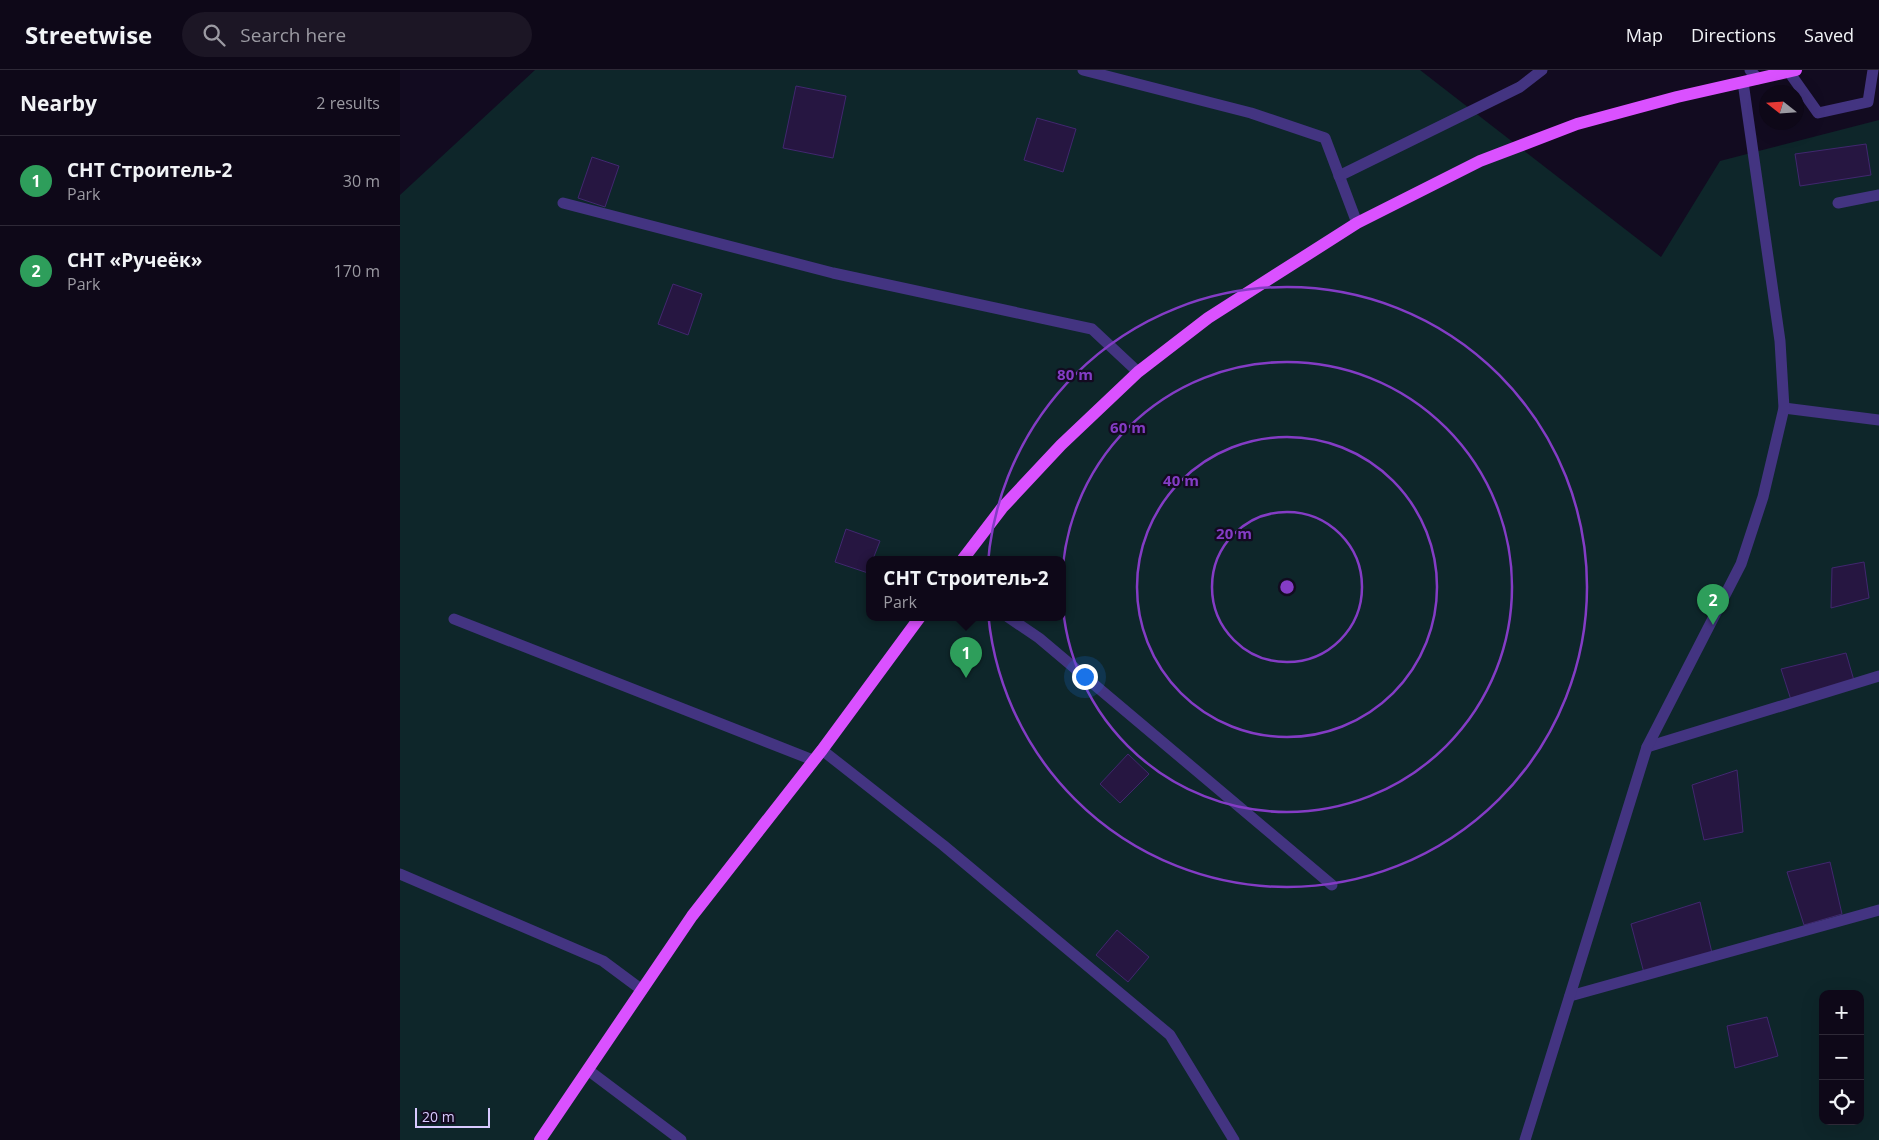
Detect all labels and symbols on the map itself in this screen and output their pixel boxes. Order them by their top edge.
north arrow [1759,85,1804,130]
text: 80 m [1057,364,1093,384]
text: 60 m [1110,417,1146,437]
text: 40 m [1163,470,1199,490]
text: 20 m [1216,523,1252,543]
centre of rings [1278,578,1296,596]
pin: 2 [1697,584,1729,625]
pin: 1 [950,637,982,678]
your location [1072,664,1098,690]
scale bar [415,1105,490,1128]

